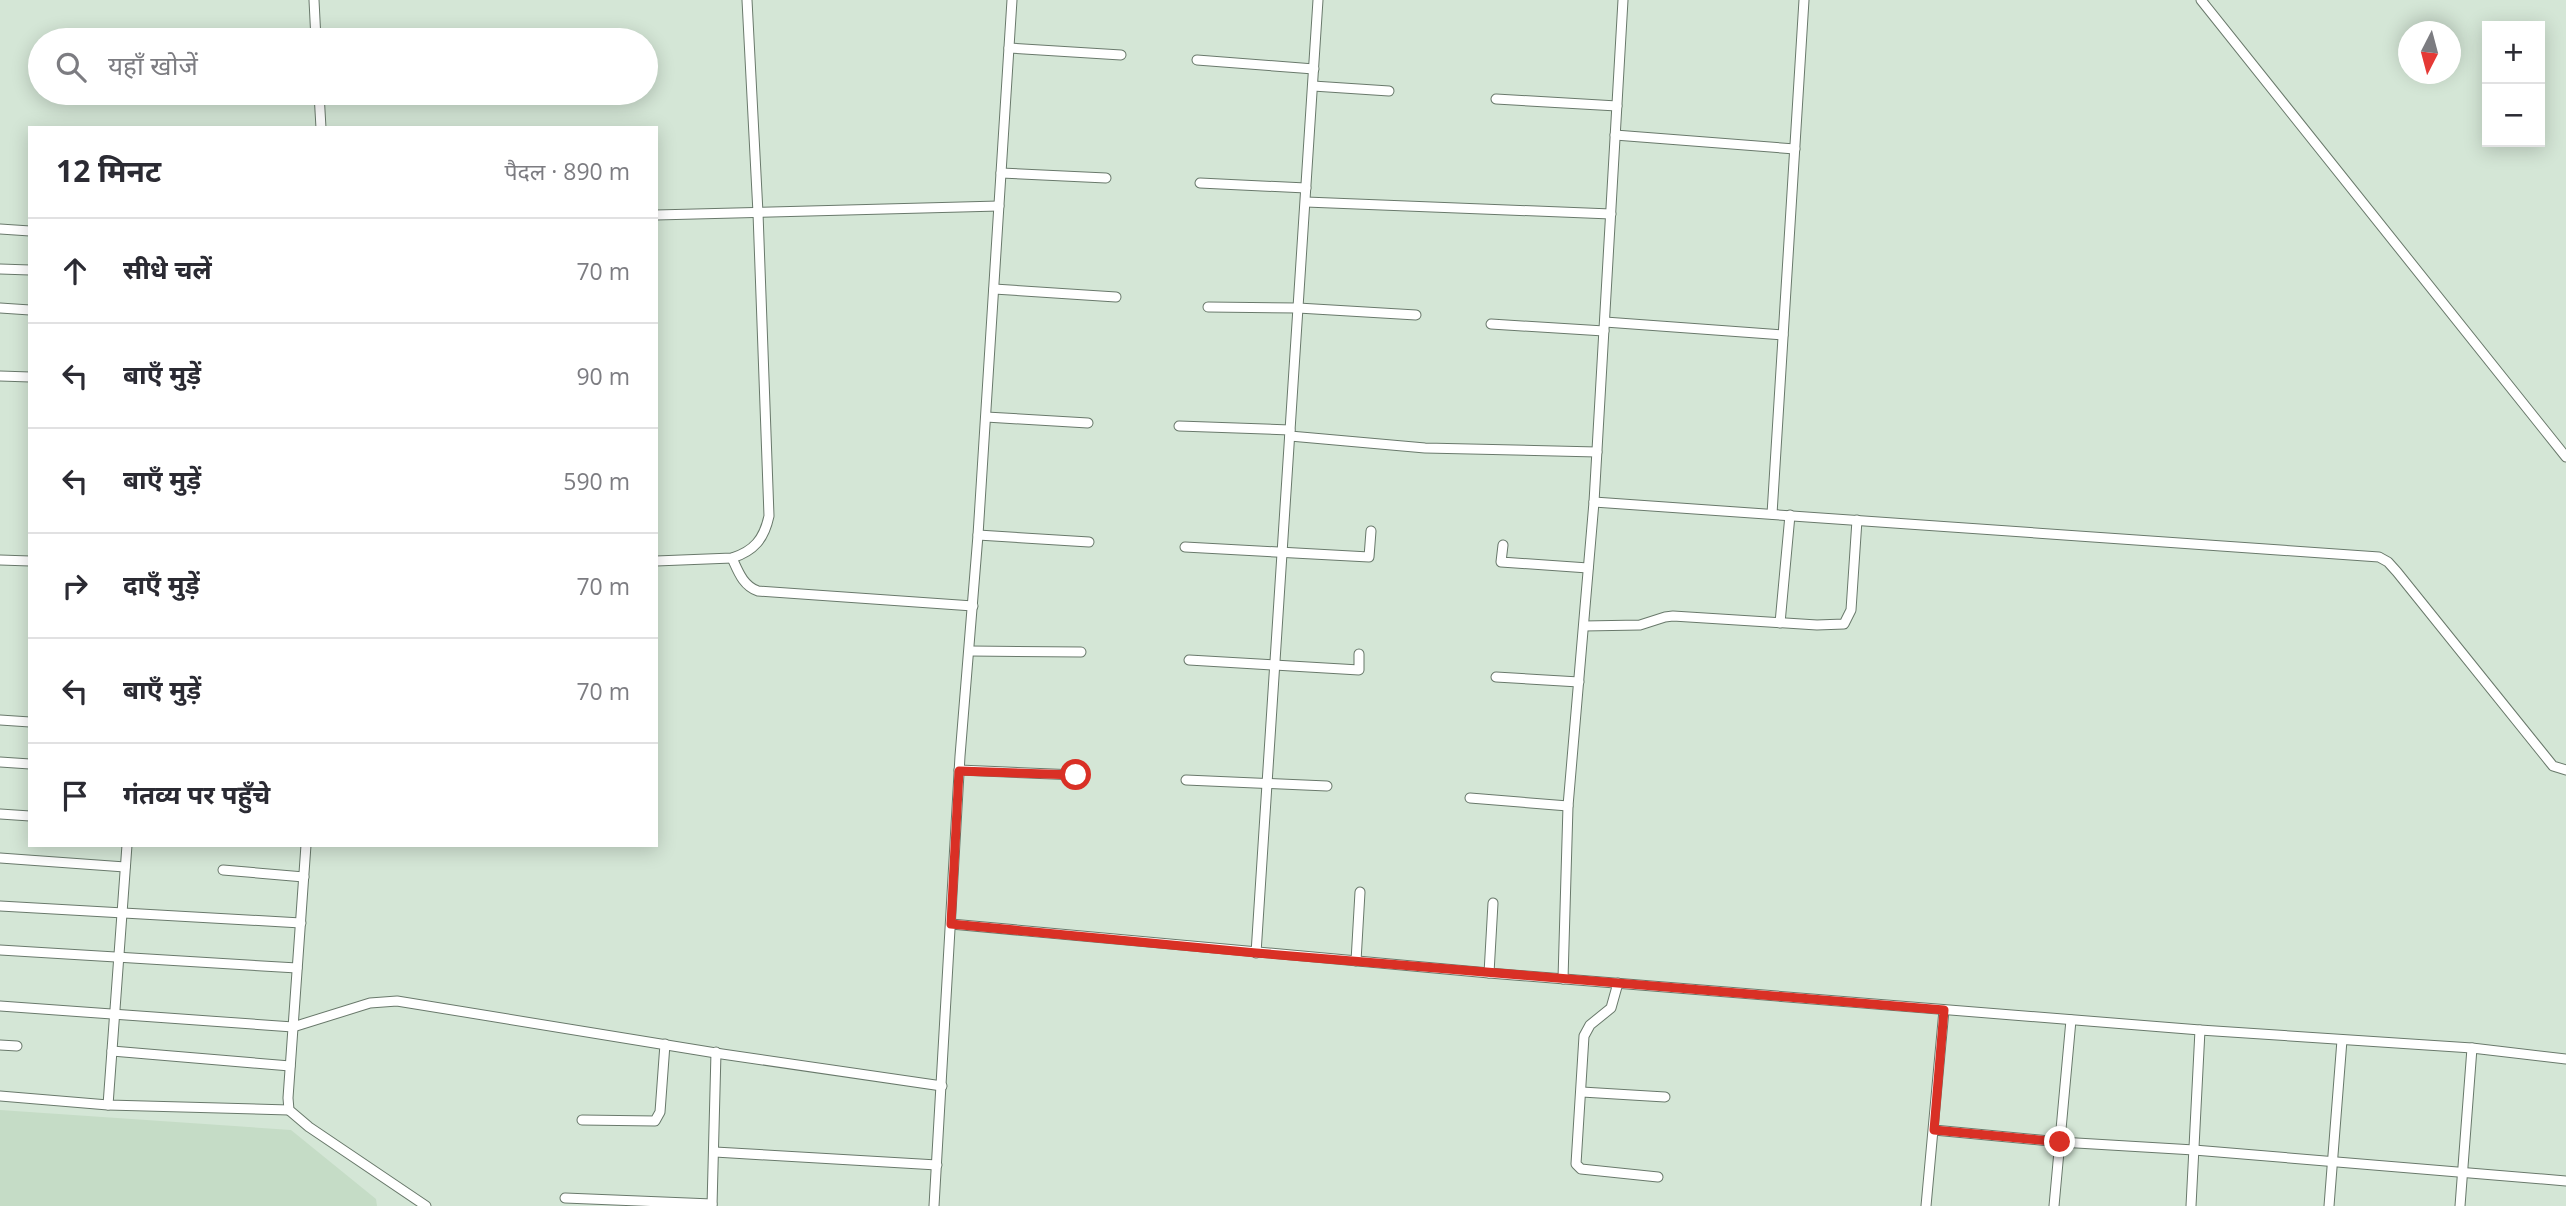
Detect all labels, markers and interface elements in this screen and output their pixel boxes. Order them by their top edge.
north arrow [2398,21,2461,84]
map controls [2482,21,2545,147]
button: + [2482,21,2545,84]
search box [28,28,658,105]
text: यहाँ खोजें [108,47,198,83]
icon: search [52,48,90,86]
button: − [2482,84,2545,147]
text: 12 मिनट [56,150,161,191]
text: पैदल · 890 m [504,155,630,187]
text: सीधे चलें [123,251,212,287]
icon: ahead [56,252,94,290]
text: 70 m [576,255,630,287]
text: बाएँ मुड़ें [123,356,201,392]
icon: left [56,357,94,395]
text: 90 m [576,360,630,392]
text: बाएँ मुड़ें [123,461,201,497]
icon: left [56,462,94,500]
text: 590 m [563,465,630,497]
text: दाएँ मुड़ें [123,566,200,602]
icon: right [56,567,94,605]
text: 70 m [576,570,630,602]
text: बाएँ मुड़ें [123,671,201,707]
icon: left [56,672,94,710]
text: 70 m [576,675,630,707]
route start [1060,759,1091,790]
text: गंतव्य पर पहुँचे [123,776,270,812]
icon: arrive [56,777,94,815]
route end [2044,1126,2075,1157]

